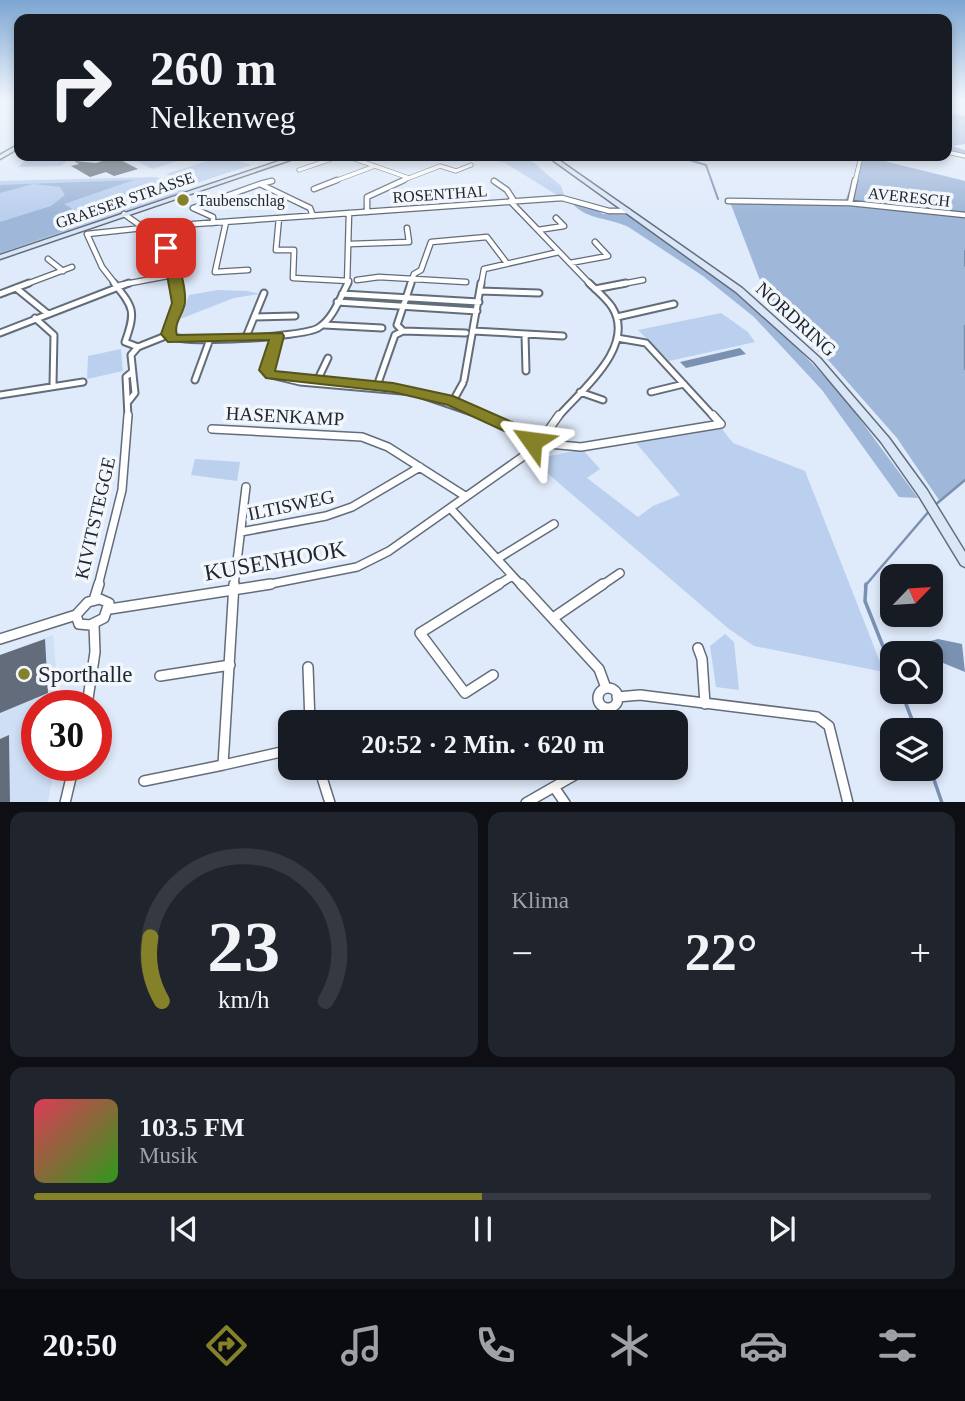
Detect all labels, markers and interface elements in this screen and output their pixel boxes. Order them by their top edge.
text: 260 m [150,41,277,96]
icon: right [35,42,126,133]
text: Nelkenweg [150,99,296,135]
street label: GRAESER STRASSE [54,168,196,232]
street label: ROSENTHAL [392,182,488,206]
street label: AVERESCH [867,184,951,210]
marker: Taubenschlag [175,192,191,208]
place label: Taubenschlag [197,192,285,210]
pin [136,218,196,278]
icon: arrive [147,229,185,267]
street label: NORDRING [752,278,840,361]
street label: HASENKAMP [225,402,345,430]
position arrow [495,404,569,478]
street label: KIVITSTEGGE [71,455,119,581]
street label: ILTISWEG [246,486,336,524]
street label: KUSENHOOK [202,536,348,586]
north arrow [880,564,943,626]
map controls [880,564,943,781]
button: search [880,641,943,704]
place label: Sporthalle [38,662,133,687]
marker: Sporthalle [16,666,32,682]
speed limit sign: 30 [21,690,112,781]
button: layers [880,718,943,781]
text: 20:52 · 2 Min. · 620 m [361,730,605,759]
text: Klima [512,888,569,913]
text: 23 [207,906,280,987]
text: 22° [685,924,758,981]
text: − [512,932,533,974]
text: + [910,932,931,974]
text: km/h [218,985,270,1012]
text: 103.5 FM [139,1113,244,1142]
text: Musik [139,1143,198,1168]
icon: previous [165,1210,203,1248]
icon: pause [464,1210,502,1248]
icon: next [763,1210,801,1248]
icon: directions [202,1321,251,1370]
icon: music [337,1321,386,1370]
icon: phone [471,1321,520,1370]
icon: climate [605,1321,654,1370]
icon: car [739,1321,788,1370]
icon: filters [873,1321,922,1370]
text: 20:50 [43,1327,117,1363]

